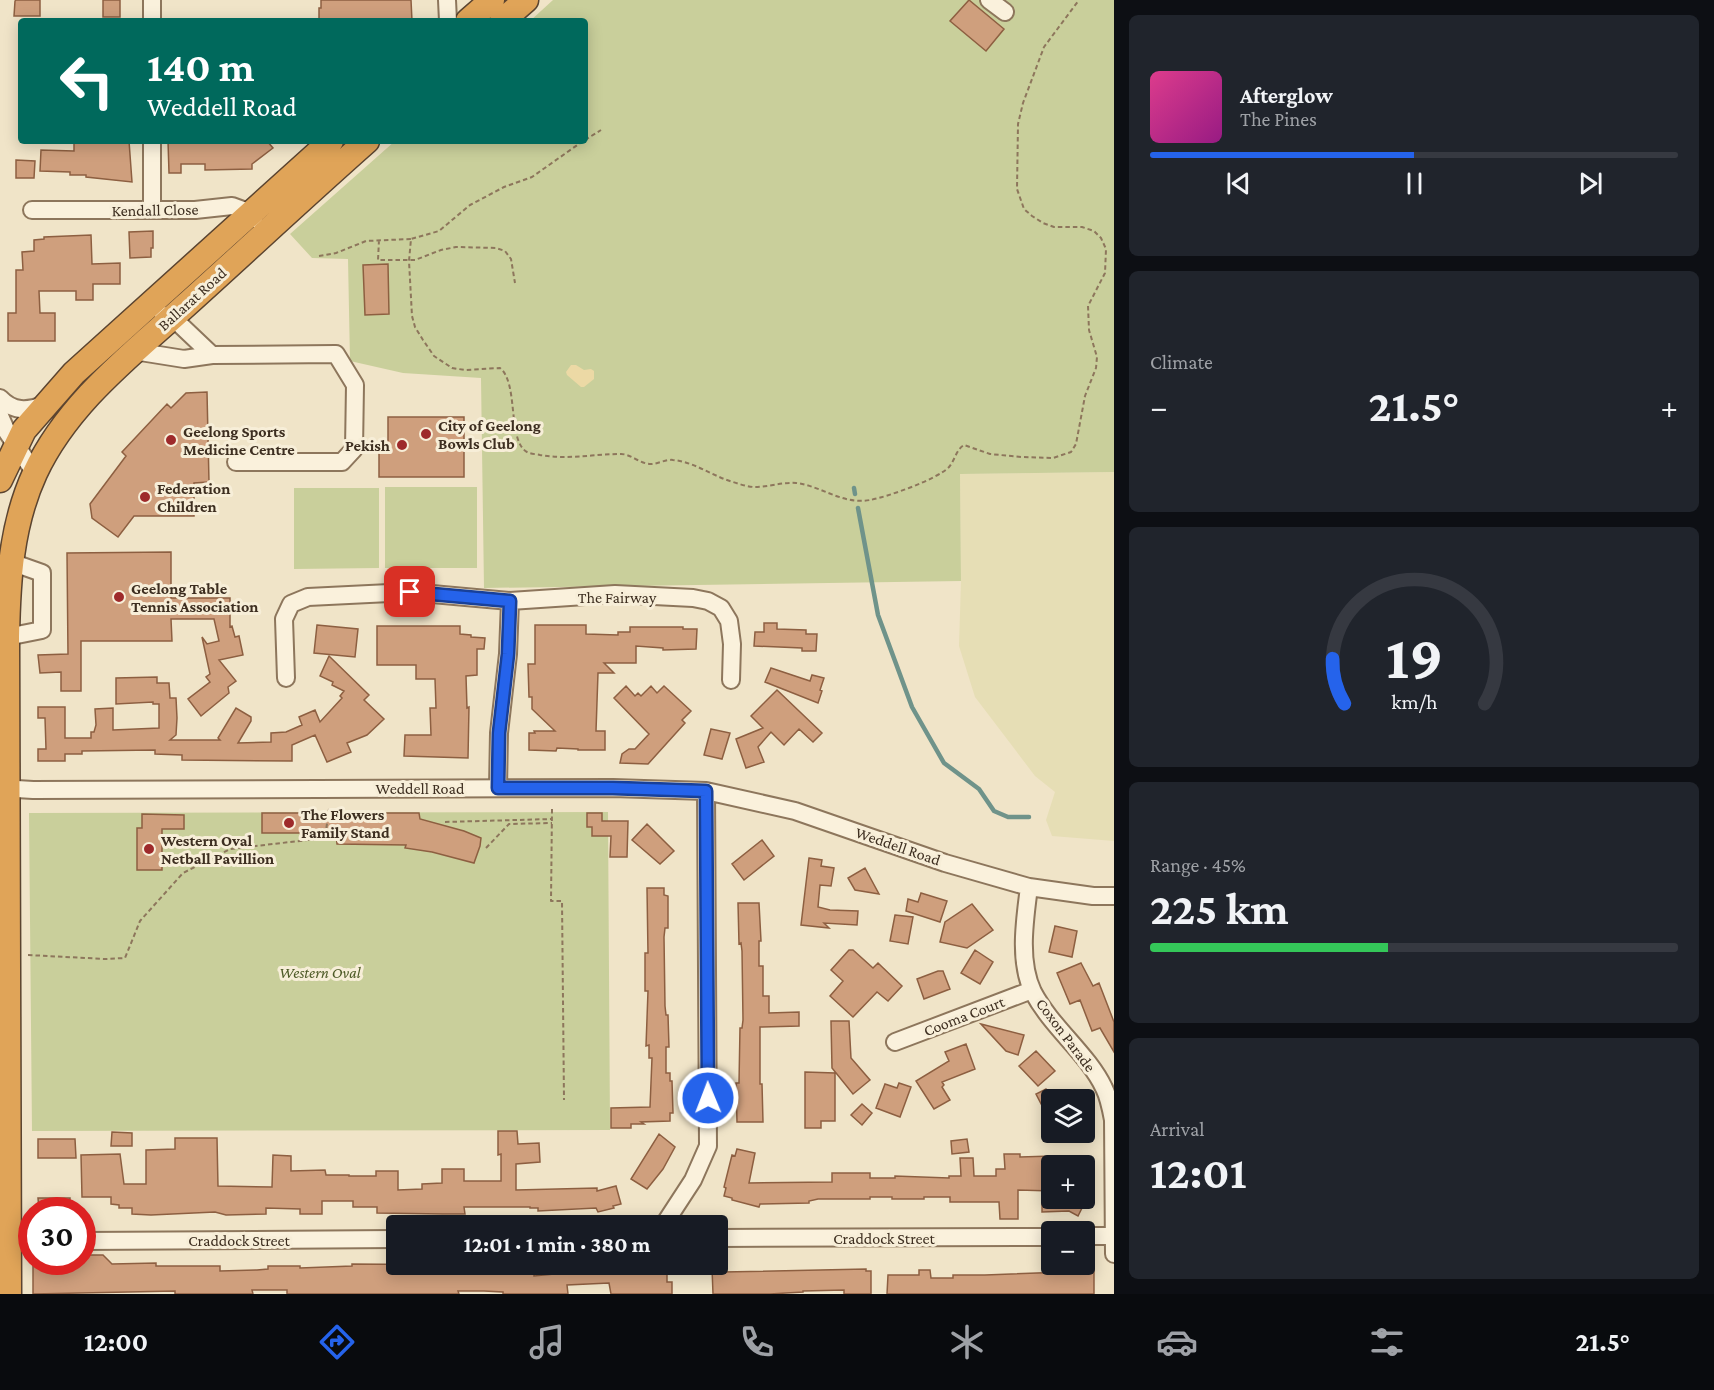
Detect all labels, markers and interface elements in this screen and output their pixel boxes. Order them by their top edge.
icon: left [48,42,126,120]
text: 140 m [147,43,255,90]
text: Afterglow [1240,83,1333,108]
text: Weddell Road [147,92,297,122]
text: The Pines [1240,108,1317,130]
icon: previous [1222,167,1255,200]
icon: pause [1398,167,1431,200]
icon: next [1574,167,1607,200]
street label: Kendall Close [111,201,199,219]
street label: Ballarat Road [155,264,230,334]
text: Climate [1150,351,1213,373]
text: 21.5° [1369,381,1459,431]
text: − [1150,388,1167,425]
text: + [1661,388,1678,425]
place label: City of Geelong Bowls Club [438,417,541,452]
place label: Geelong Sports Medicine Centre [183,423,295,458]
marker: City of Geelong Bowls Club [419,427,433,441]
marker: Geelong Sports Medicine Centre [164,433,178,447]
place label: Pekish [345,437,390,454]
marker: Pekish [395,438,409,452]
place label: Federation Children [157,480,230,515]
marker: Federation Children [138,490,152,504]
pin [384,566,435,617]
icon: arrive [393,575,426,608]
place label: Geelong Table Tennis Association [131,580,258,615]
street label: The Fairway [578,589,657,607]
marker: Geelong Table Tennis Association [112,590,126,604]
text: 19 [1385,622,1443,691]
text: km/h [1391,690,1438,714]
street label: Weddell Road [376,780,465,797]
place label: The Flowers Family Stand [301,806,390,841]
marker: The Flowers Family Stand [282,816,296,830]
street label: Weddell Road [853,824,943,869]
place label: Western Oval Netball Pavillion [160,832,274,867]
marker: Western Oval Netball Pavillion [142,842,156,856]
text: Range · 45% [1150,854,1246,876]
text: 225 km [1150,884,1289,934]
park label: Western Oval [279,964,362,981]
street label: Cooma Court [921,993,1008,1039]
street label: Coxon Parade [1033,995,1099,1075]
position arrow [676,1066,740,1130]
map controls [1041,1089,1095,1275]
button: layers [1041,1089,1095,1143]
text: Arrival [1150,1118,1204,1140]
text: 12:01 [1150,1148,1246,1198]
button: + [1041,1155,1095,1209]
speed limit sign: 30 [18,1197,96,1275]
button: − [1041,1221,1095,1275]
street label: Craddock Street [833,1230,936,1247]
street label: Craddock Street [188,1232,291,1249]
text: 12:01 · 1 min · 380 m [464,1232,650,1257]
icon: directions [316,1321,358,1363]
icon: music [526,1321,568,1363]
icon: phone [736,1321,778,1363]
icon: climate [946,1321,988,1363]
icon: car [1156,1321,1198,1363]
icon: filters [1366,1321,1408,1363]
text: 12:00 [84,1327,148,1357]
text: 21.5° [1575,1327,1630,1357]

